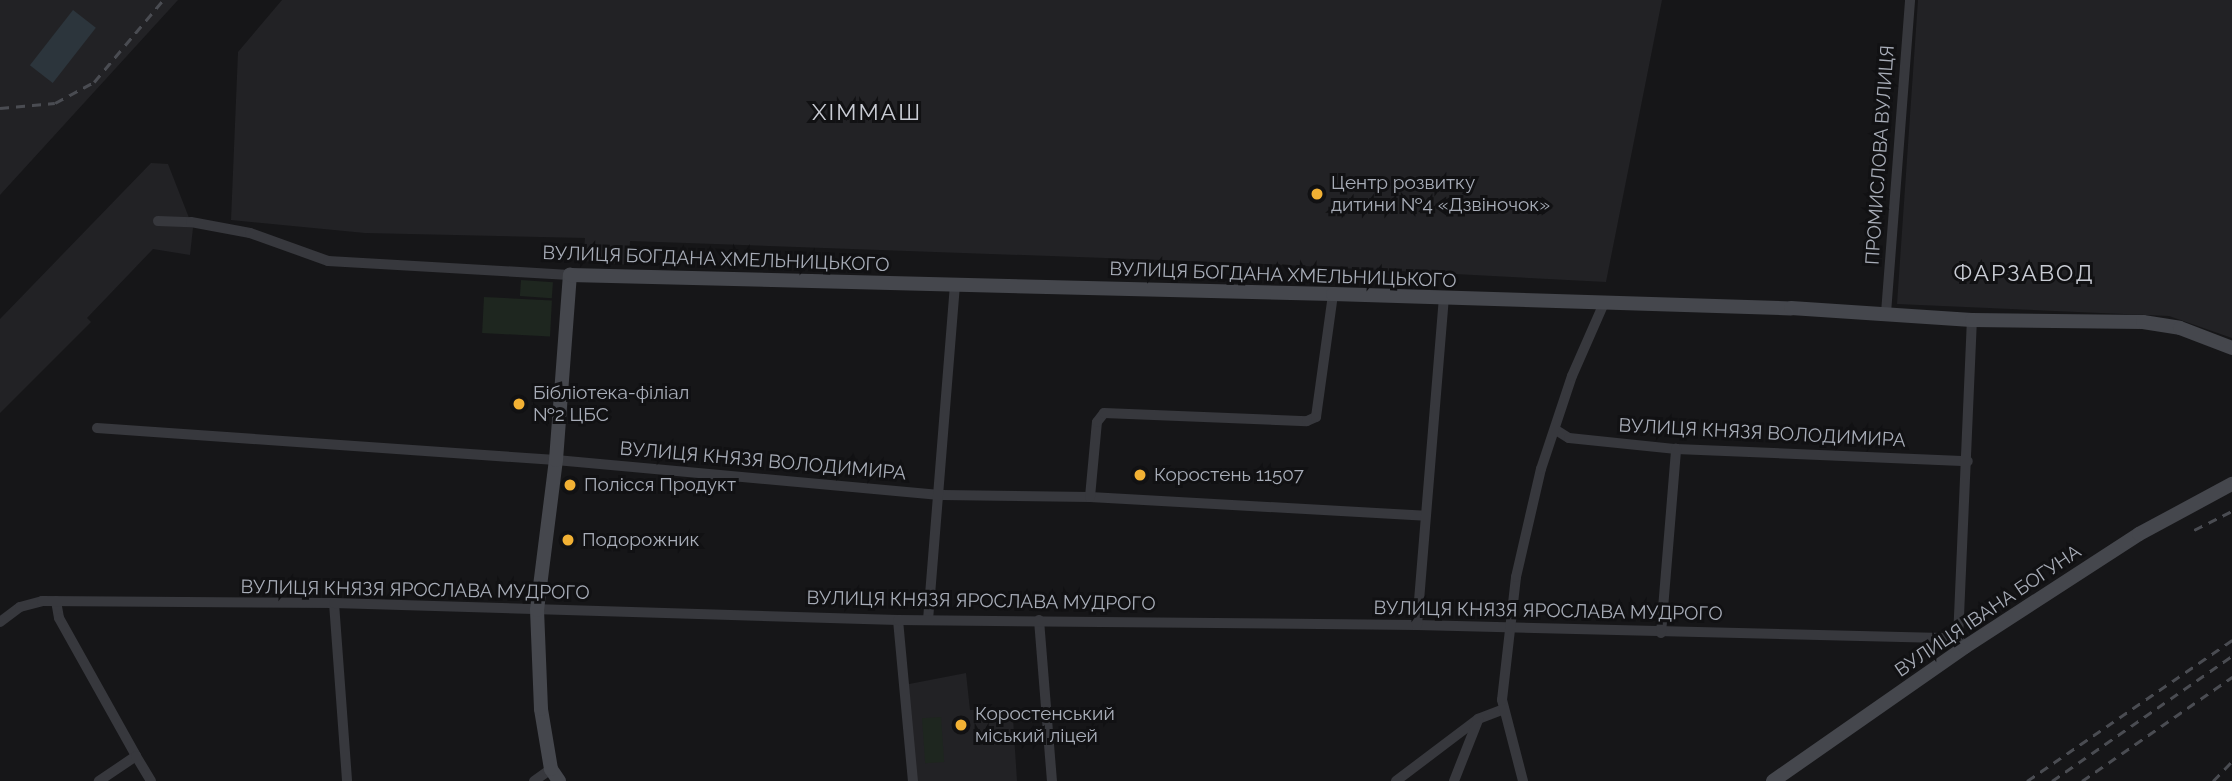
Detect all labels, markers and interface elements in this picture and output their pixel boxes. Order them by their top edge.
street label: ПРОМИСЛОВА ВУЛИЦЯ [1861,44,1899,266]
district label: ХІММАШ [813,98,921,126]
place label: Центр розвитку дитини №4 «Дзвіночок» [1331,172,1550,216]
marker: Центр розвитку дитини №4 «Дзвіночок» [1309,186,1325,202]
street label: ВУЛИЦЯ БОГДАНА ХМЕЛЬНИЦЬКОГО [542,242,890,276]
street label: ВУЛИЦЯ БОГДАНА ХМЕЛЬНИЦЬКОГО [1109,258,1457,292]
district label: ФАРЗАВОД [1954,259,2094,287]
place label: Бібліотека-філіал №2 ЦБС [533,382,689,426]
marker: Бібліотека-філіал №2 ЦБС [511,396,527,412]
street label: ВУЛИЦЯ КНЯЗЯ ВОЛОДИМИРА [1618,414,1906,452]
street label: ВУЛИЦЯ КНЯЗЯ ВОЛОДИМИРА [619,437,907,485]
place label: Коростень 11507 [1154,464,1304,486]
marker: Коростень 11507 [1132,467,1148,483]
place label: Полісся Продукт [584,474,736,496]
marker: Полісся Продукт [562,477,578,493]
place label: Подорожник [582,529,699,551]
marker: Подорожник [560,532,576,548]
street label: ВУЛИЦЯ ІВАНА БОГУНА [1890,540,2086,682]
street label: ВУЛИЦЯ КНЯЗЯ ЯРОСЛАВА МУДРОГО [240,576,590,604]
street label: ВУЛИЦЯ КНЯЗЯ ЯРОСЛАВА МУДРОГО [806,587,1156,615]
street label: ВУЛИЦЯ КНЯЗЯ ЯРОСЛАВА МУДРОГО [1373,597,1723,625]
place label: Коростенський міський ліцей [975,703,1115,747]
marker: Коростенський міський ліцей [953,717,969,733]

